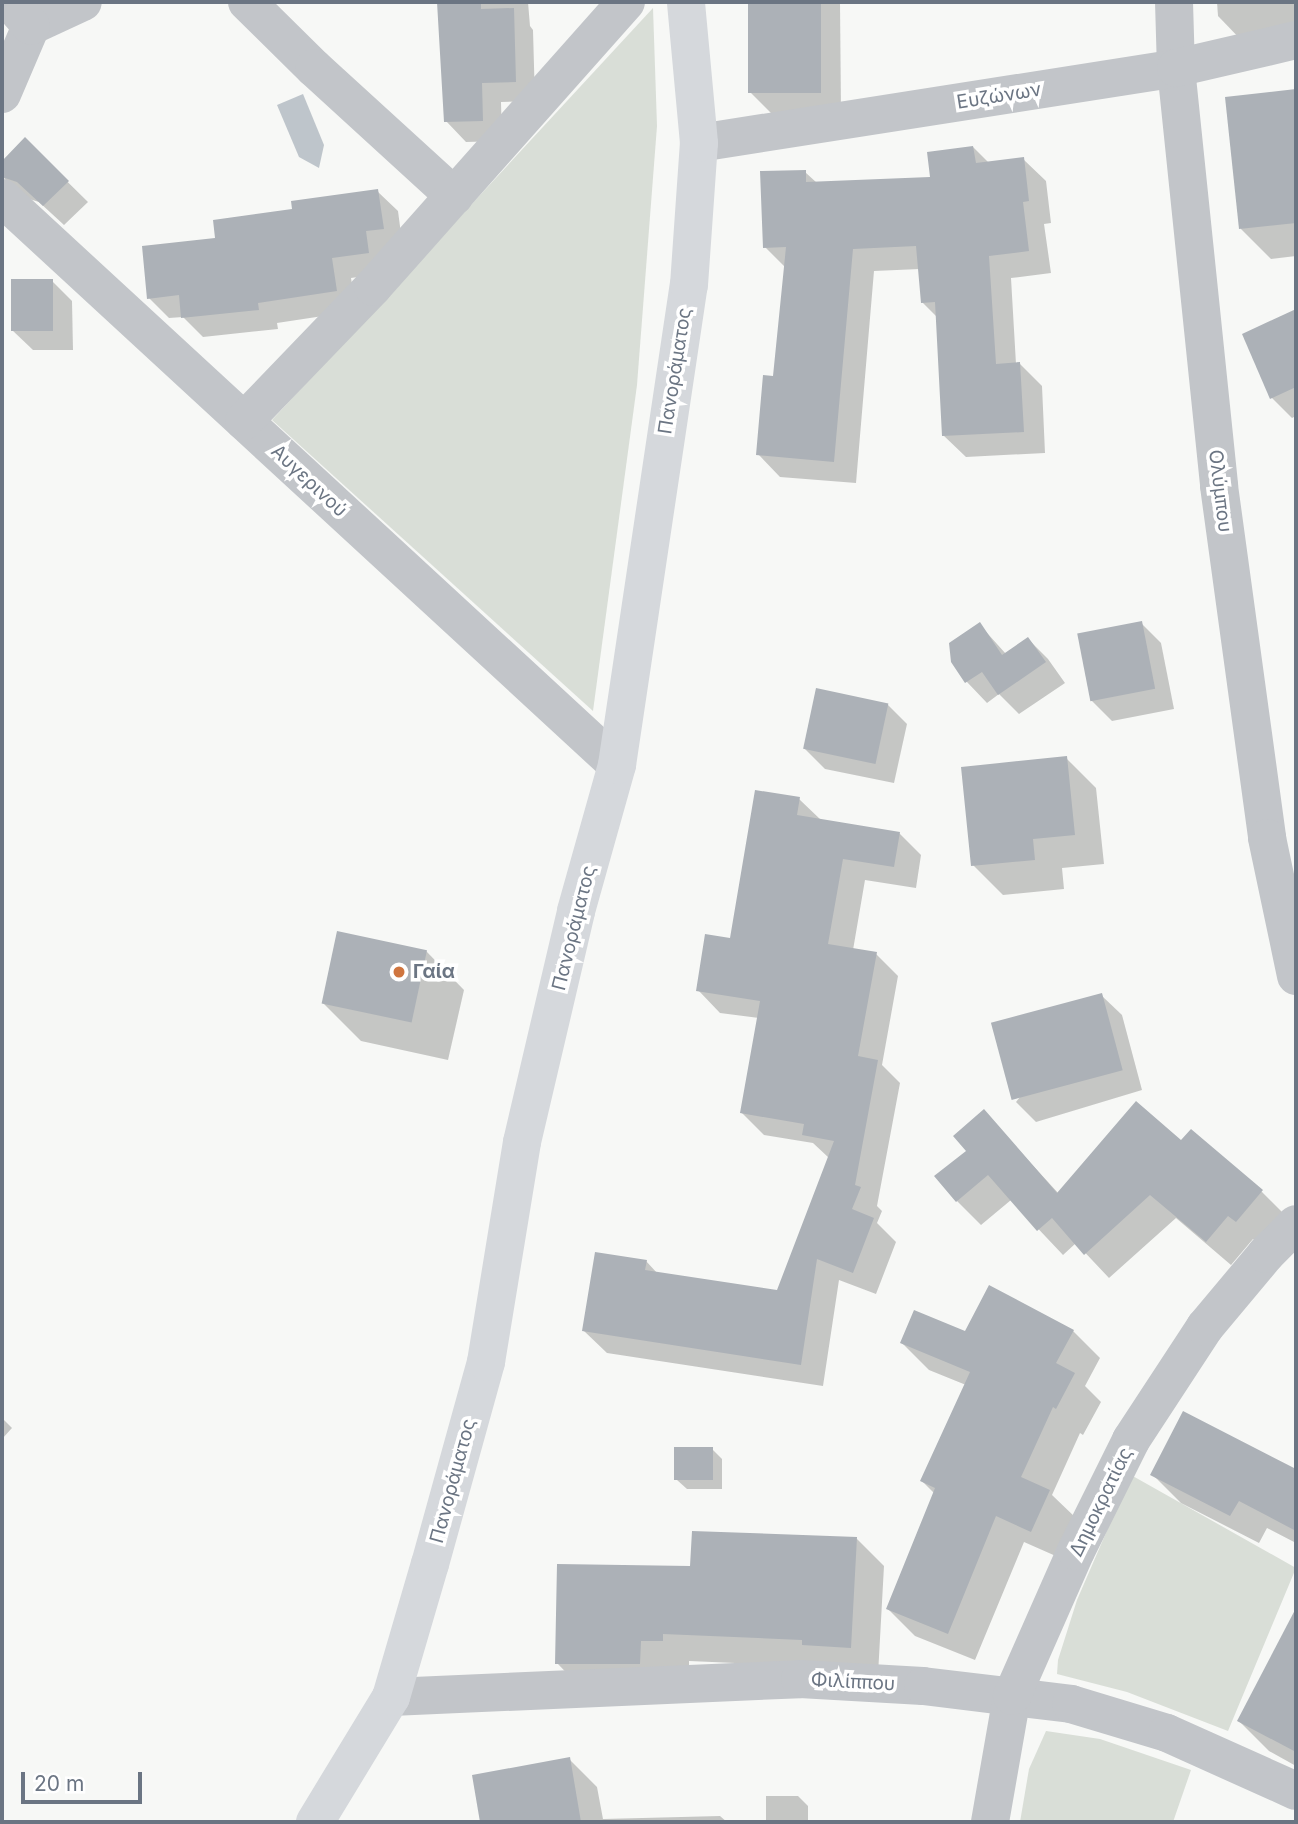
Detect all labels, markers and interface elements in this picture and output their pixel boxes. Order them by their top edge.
street label: Ευζώνων [955,78,1043,114]
street label: Πανοράματος [654,306,696,436]
street label: Αυγερινού [266,440,352,522]
street label: Ολύμπου [1204,448,1236,534]
street label: Πανοράματος [547,863,601,993]
place label: Γαία [413,961,455,983]
marker: Γαία [391,964,407,980]
street label: Πανοράματος [425,1416,481,1546]
street label: Δημοκρατίας [1065,1444,1137,1560]
street label: Φιλίππου [810,1668,896,1696]
scale bar [24,1758,145,1802]
text: 20 m [34,1771,84,1796]

